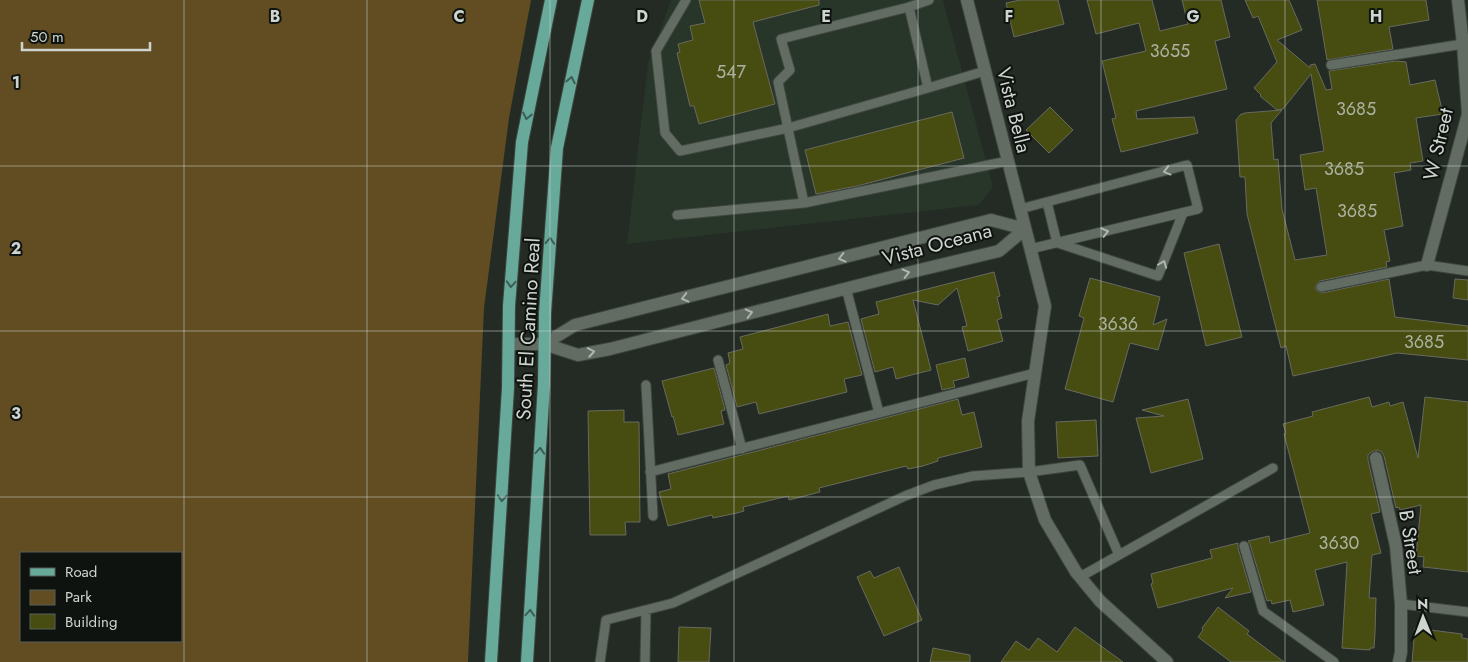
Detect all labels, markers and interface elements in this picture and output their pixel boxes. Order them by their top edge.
text: B [270,5,280,28]
text: C [453,5,465,28]
text: D [636,5,648,28]
text: E [821,5,831,28]
text: F [1005,5,1013,28]
text: G [1186,5,1200,28]
text: H [1370,5,1382,28]
scale bar [22,20,150,52]
text: 50 m [30,26,64,48]
house number: 3655 [1150,38,1190,64]
house number: 547 [716,59,747,85]
street label: Vista Bella [989,64,1038,156]
text: 1 [12,71,20,94]
one-way arrow [565,76,576,85]
house number: 3685 [1336,96,1376,122]
street label: W Street [1416,105,1461,183]
one-way arrow [522,112,533,121]
house number: 3685 [1324,156,1364,182]
one-way arrow [1163,165,1171,175]
house number: 3685 [1337,198,1377,224]
street label: Vista Oceana [879,216,995,273]
one-way arrow [1100,227,1109,238]
text: 2 [11,237,21,260]
street label: South El Camino Real [509,237,548,421]
one-way arrow [544,237,555,245]
one-way arrow [838,252,847,263]
one-way arrow [1157,261,1167,269]
one-way arrow [901,268,910,279]
one-way arrow [506,281,517,289]
one-way arrow [680,292,689,303]
one-way arrow [744,309,752,319]
house number: 3636 [1098,311,1138,337]
house number: 3685 [1404,329,1444,355]
one-way arrow [586,348,595,358]
text: 3 [11,402,21,425]
one-way arrow [535,447,546,455]
one-way arrow [496,494,507,502]
street label: B Street [1391,508,1430,577]
house number: 3630 [1319,530,1360,556]
legend [20,552,182,642]
text: Road [65,561,97,583]
text: Park [65,586,92,608]
north arrow [1398,592,1448,642]
text: N [1417,594,1429,614]
one-way arrow [525,609,536,617]
text: Building [65,611,117,633]

